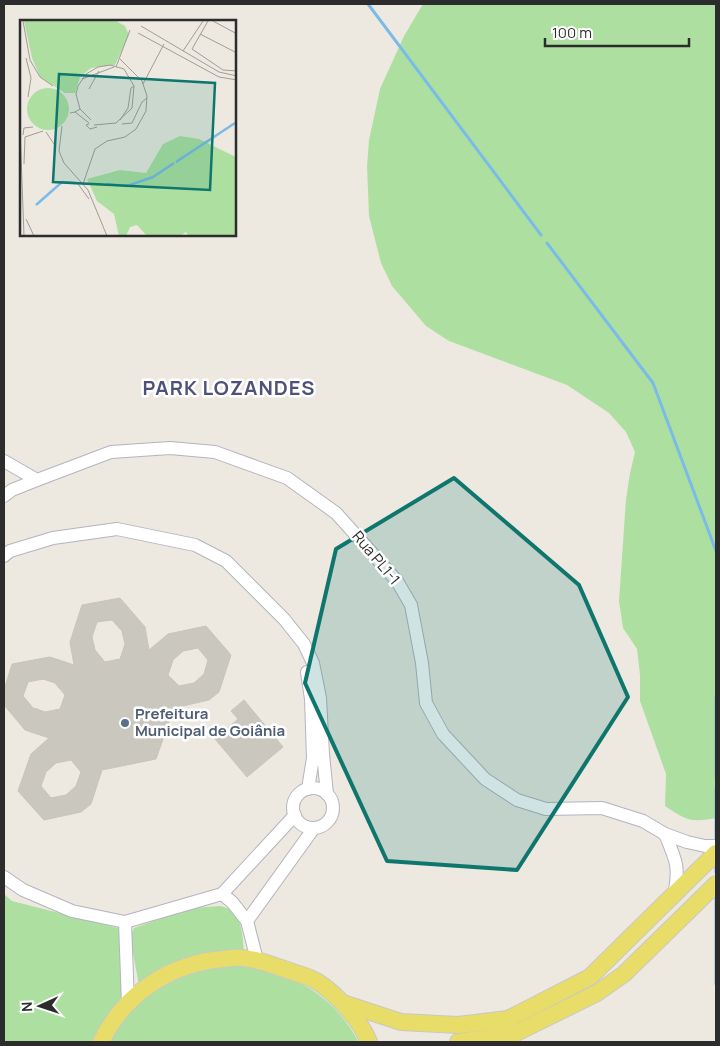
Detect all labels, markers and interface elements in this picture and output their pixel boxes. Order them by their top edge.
scale bar [545,15,689,47]
inset map [20,20,236,236]
text: 100 m [552,22,592,43]
district label: PARK LOZANDES [143,374,315,401]
street label: Rua PL1-1 [348,526,405,589]
place label: Prefeitura Municipal de Goiânia [135,703,285,741]
marker: Prefeitura Municipal de Goiânia [119,717,131,729]
north arrow [15,981,65,1031]
text: N [17,1001,36,1012]

